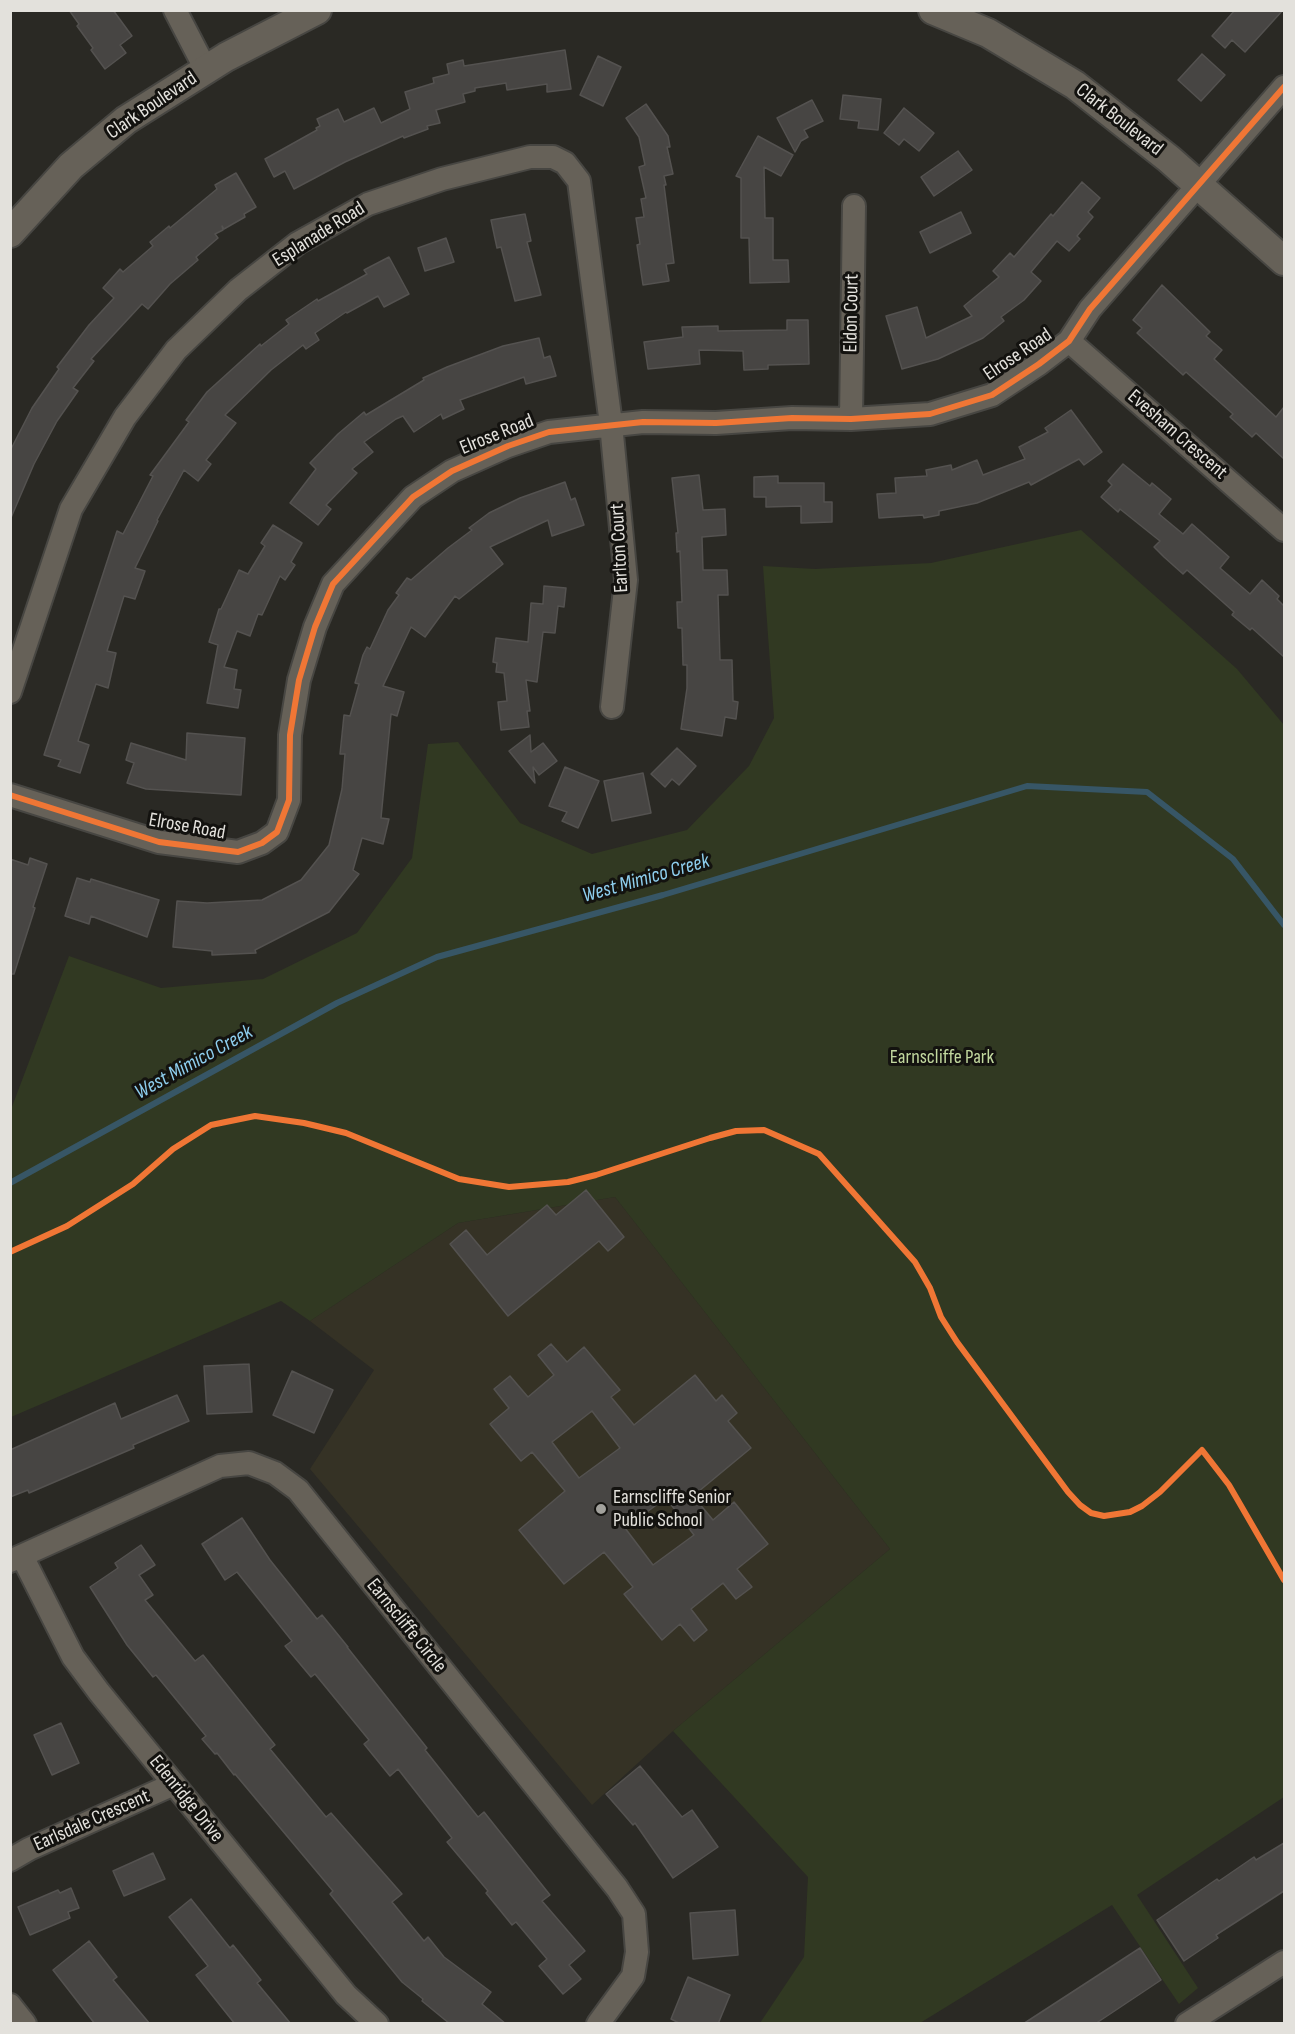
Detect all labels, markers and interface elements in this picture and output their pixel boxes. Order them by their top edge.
street label: Clark Boulevard [102,67,202,145]
street label: Clark Boulevard [1071,79,1167,161]
street label: Esplanade Road [268,197,370,273]
street label: Eldon Court [839,273,865,353]
street label: Elrose Road [979,323,1057,387]
street label: Evesham Crescent [1122,385,1232,485]
street label: Elrose Road [457,409,537,461]
street label: Earlton Court [606,503,634,593]
street label: Elrose Road [147,808,227,846]
water label: West Mimico Creek [580,849,712,909]
water label: West Mimico Creek [131,1020,257,1106]
park label: Earnscliffe Park [890,1046,994,1070]
place label: Earnscliffe Senior Public School [613,1486,731,1533]
marker: Earnscliffe Senior Public School [594,1502,608,1516]
street label: Earnscliffe Circle [361,1574,451,1678]
street label: Edenridge Drive [144,1751,228,1847]
street label: Earlsdale Crescent [30,1785,154,1857]

